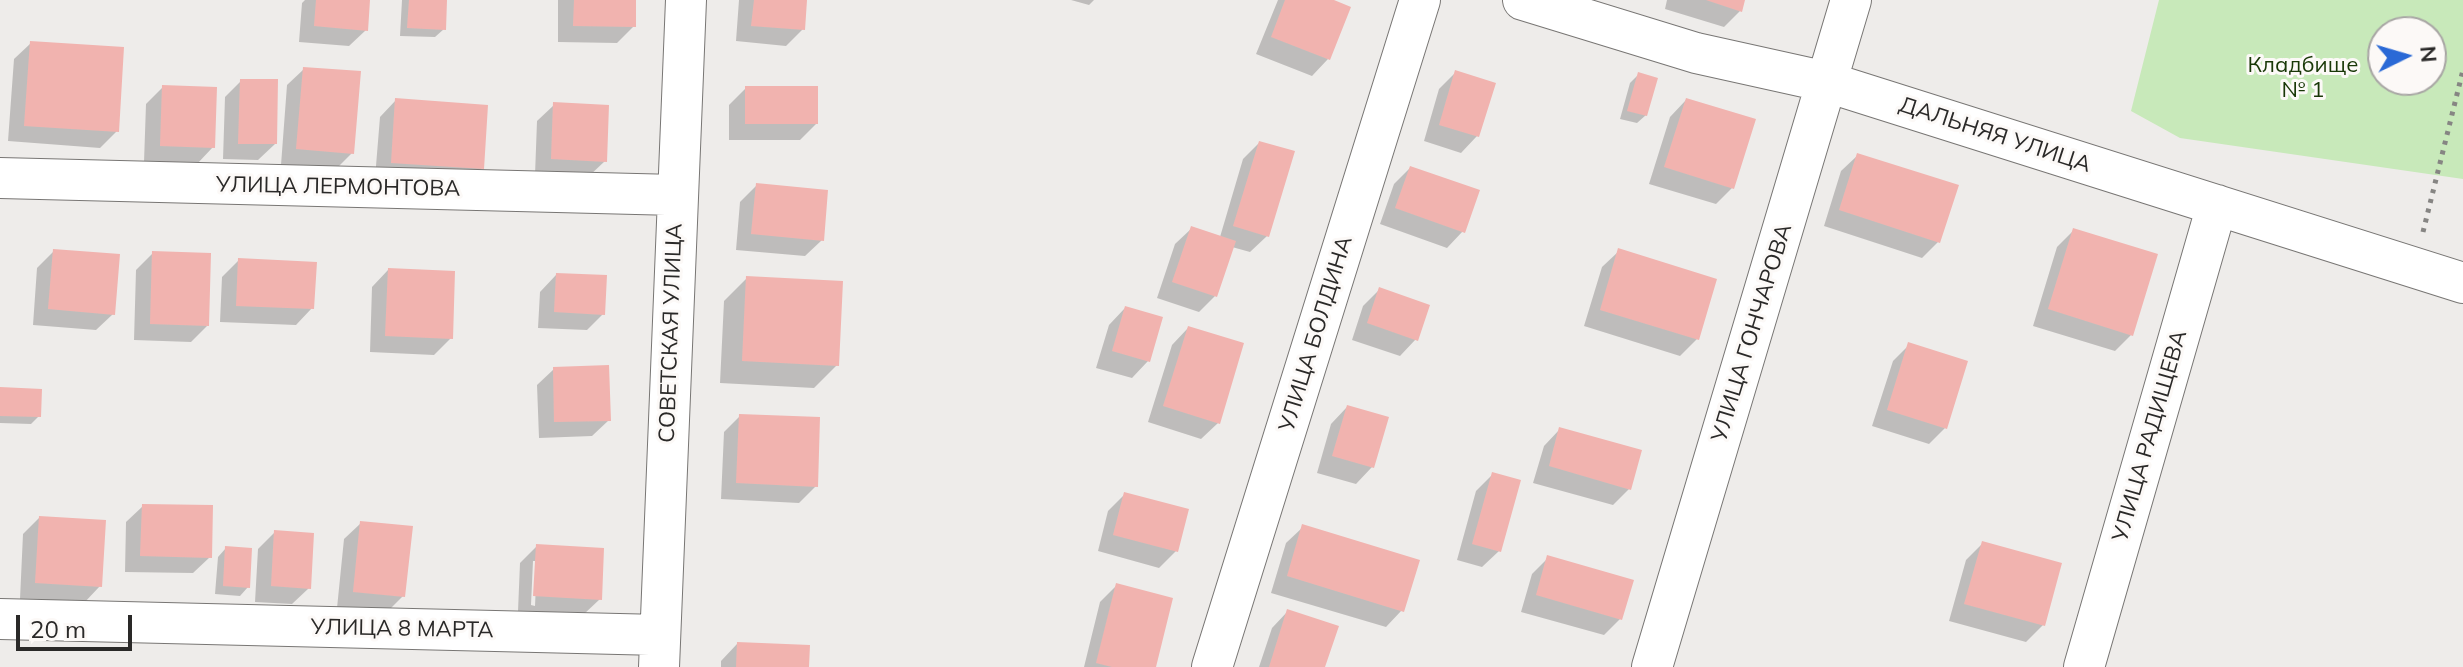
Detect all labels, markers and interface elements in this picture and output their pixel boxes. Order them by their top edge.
north arrow [2367,16,2447,96]
text: N [2414,45,2444,64]
park label: Кладбище № 1 [2248,52,2358,104]
street label: ДАЛЬНЯЯ УЛИЦА [1896,92,2094,178]
street label: УЛИЦА ЛЕРМОНТОВА [216,172,460,202]
street label: УЛИЦА ГОНЧАРОВА [1706,221,1798,445]
street label: СОВЕТСКАЯ УЛИЦА [654,223,688,443]
street label: УЛИЦА БОЛДИНА [1274,233,1358,435]
street label: УЛИЦА РАДИЩЕВА [2107,327,2193,545]
scale bar [20,599,136,649]
text: 20 m [30,614,86,644]
street label: УЛИЦА 8 МАРТА [310,614,494,644]

